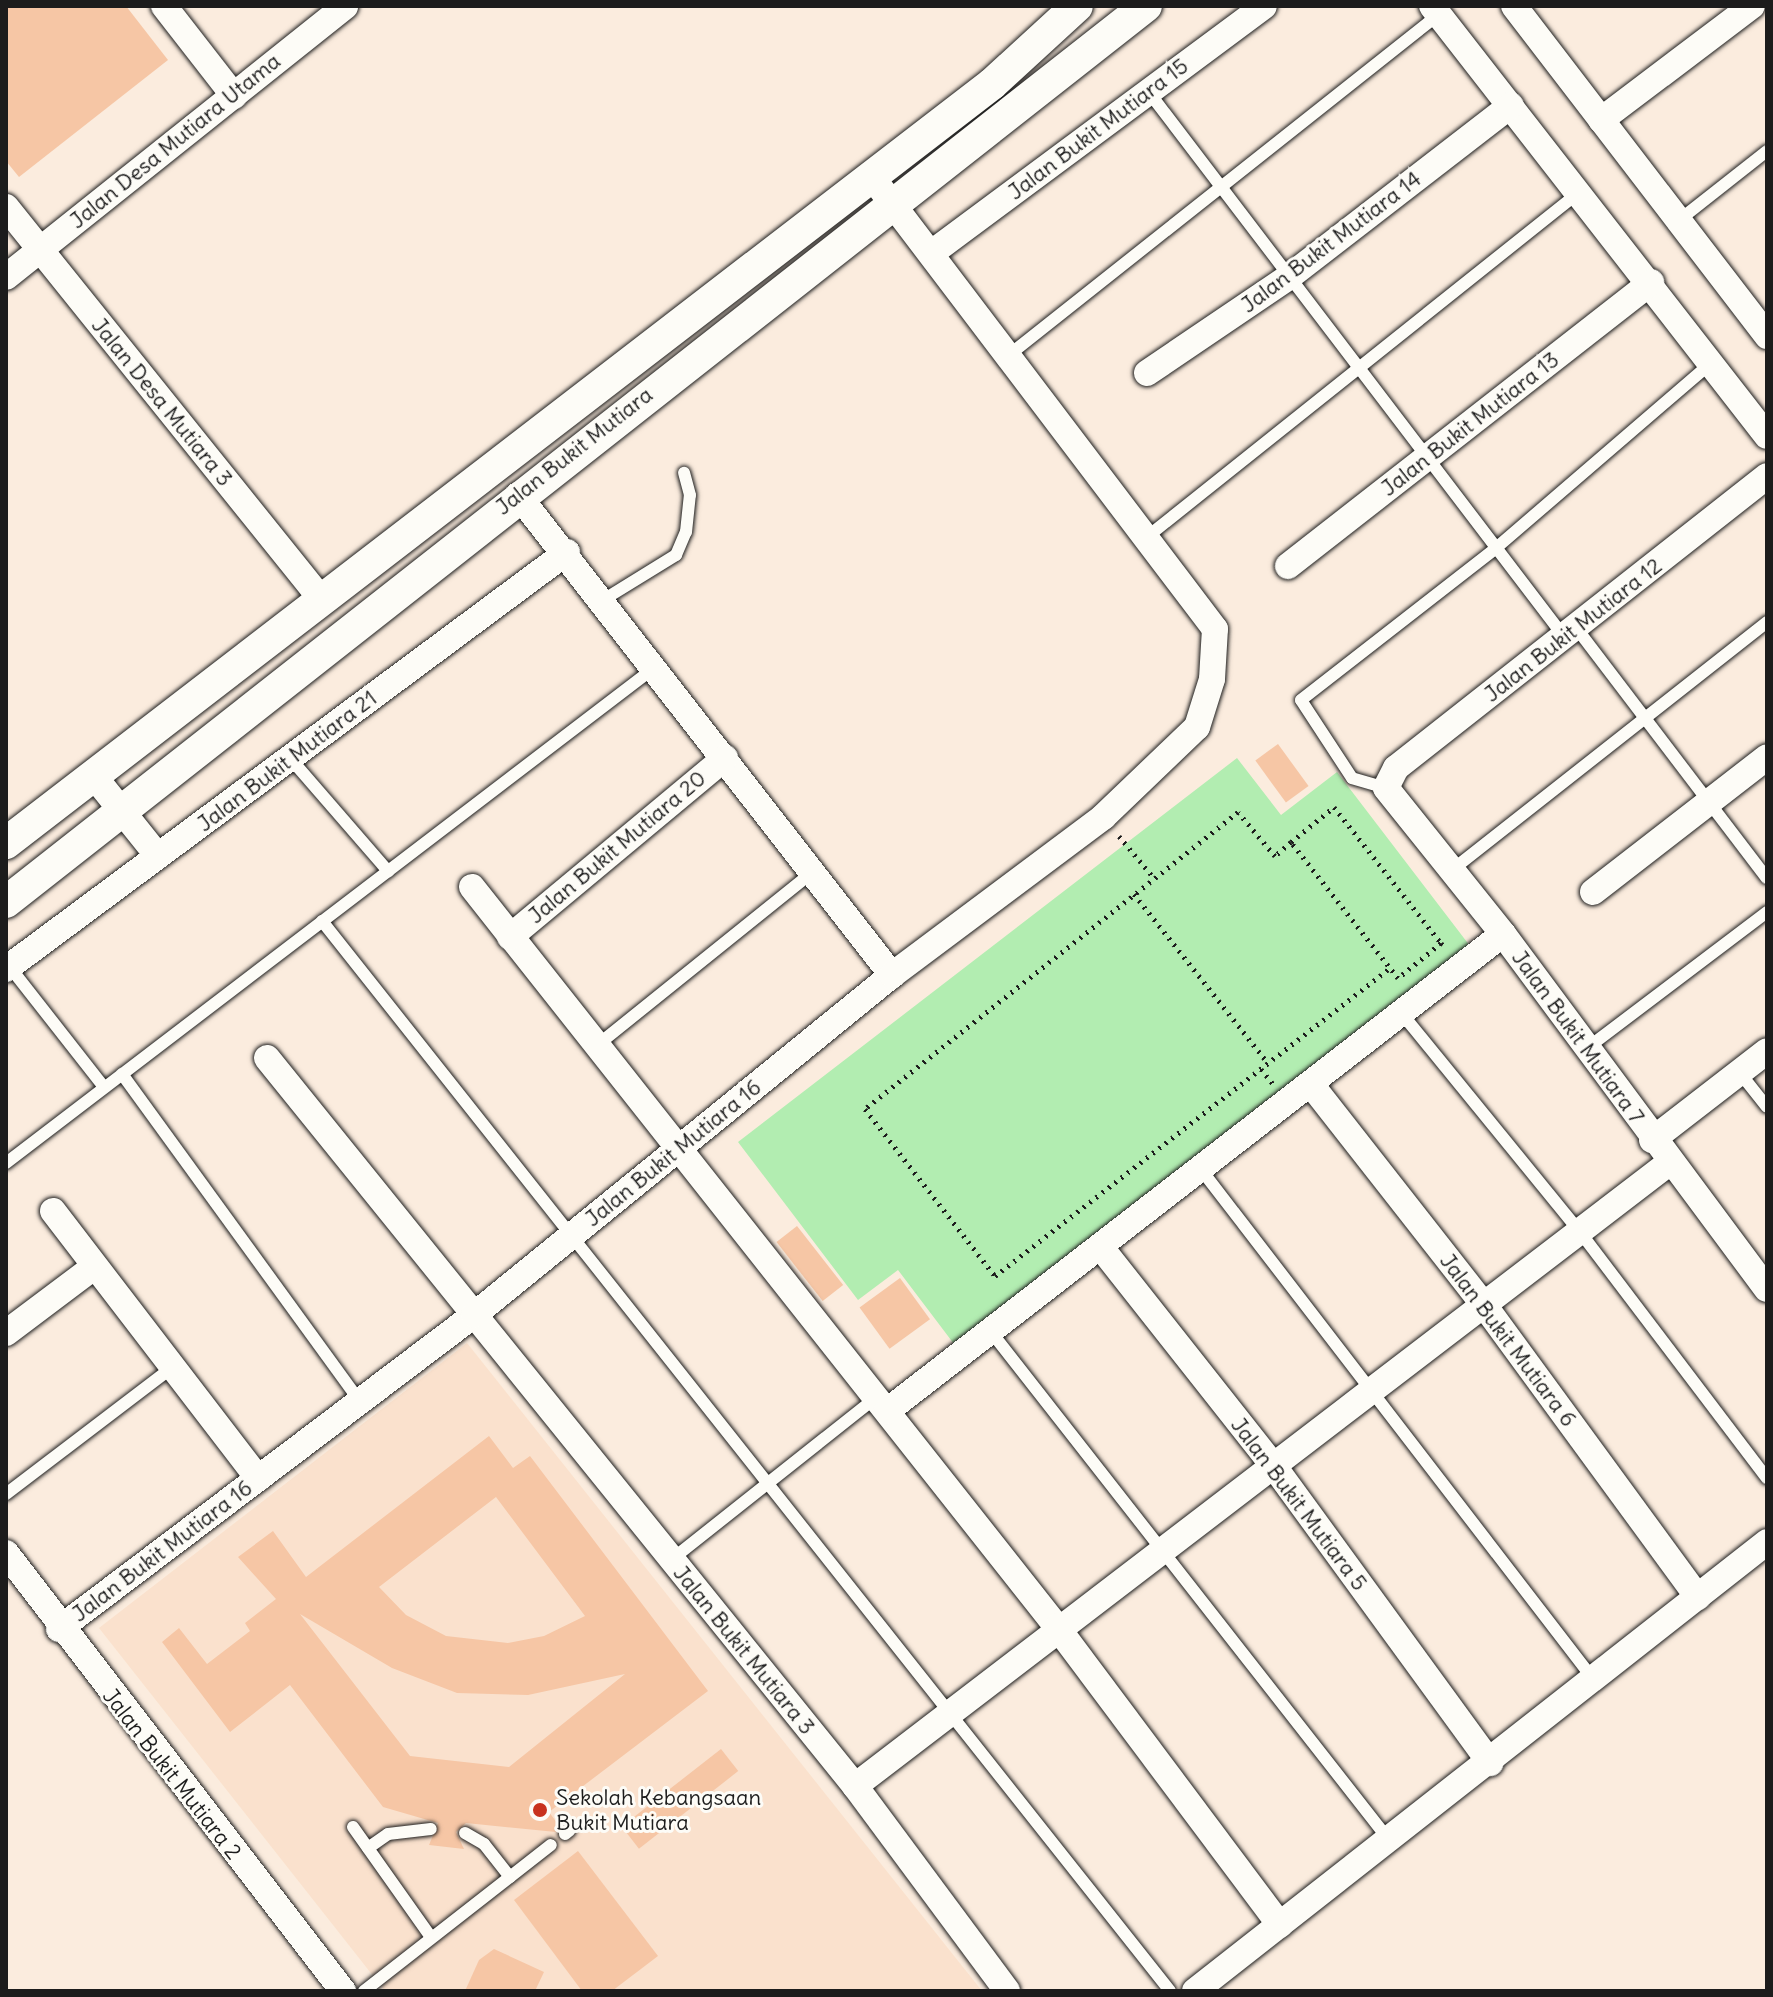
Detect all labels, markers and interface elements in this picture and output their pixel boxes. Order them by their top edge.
street label: Jalan Desa Mutiara Utama [64,48,286,234]
street label: Jalan Bukit Mutiara 15 [1003,53,1193,205]
street label: Jalan Bukit Mutiara 14 [1236,166,1426,318]
street label: Jalan Desa Mutiara 3 [86,313,238,491]
street label: Jalan Bukit Mutiara 13 [1376,346,1564,502]
street label: Jalan Bukit Mutiara [490,382,658,520]
street label: Jalan Bukit Mutiara 12 [1479,552,1667,708]
street label: Jalan Bukit Mutiara 21 [192,685,382,837]
street label: Jalan Bukit Mutiara 20 [523,765,711,929]
street label: Jalan Bukit Mutiara 7 [1506,945,1650,1129]
street label: Jalan Bukit Mutiara 16 [580,1074,766,1232]
street label: Jalan Bukit Mutiara 6 [1434,1248,1582,1432]
street label: Jalan Bukit Mutiara 5 [1225,1412,1373,1596]
street label: Jalan Bukit Mutiara 16 [67,1475,257,1627]
street label: Jalan Bukit Mutiara 3 [668,1560,820,1740]
street label: Jalan Bukit Mutiara 2 [97,1683,247,1865]
place label: Sekolah Kebangsaan Bukit Mutiara [556,1784,761,1836]
marker: Sekolah Kebangsaan Bukit Mutiara [531,1801,549,1819]

